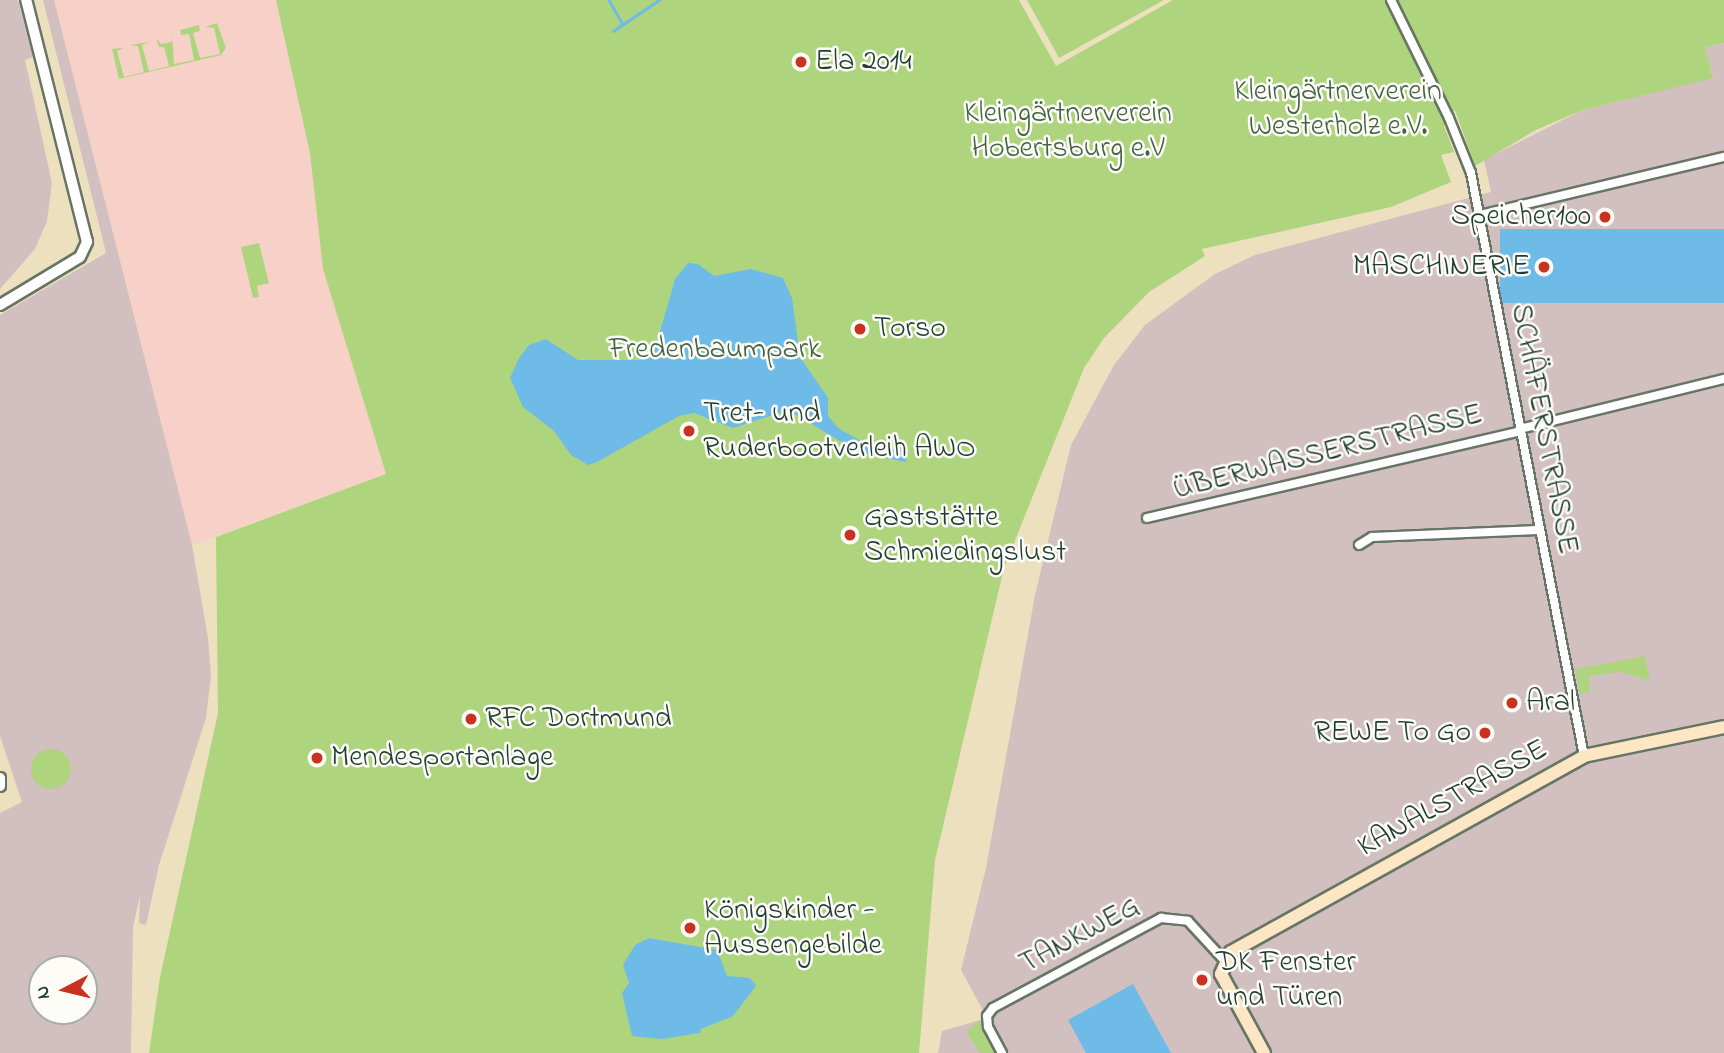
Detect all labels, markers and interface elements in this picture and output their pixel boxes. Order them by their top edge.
place label: Ela 2014 [815,44,912,80]
marker: Ela 2014 [793,54,809,70]
park label: Kleingärtnerverein Westerholz e.V. [1234,74,1442,144]
park label: Kleingärtnerverein Hobertsburg e.V [964,96,1172,166]
place label: Speicher100 [1451,199,1591,235]
marker: Speicher100 [1597,209,1613,225]
place label: MASCHINERIE [1353,249,1530,285]
marker: MASCHINERIE [1536,259,1552,275]
street label: SCHÄFERSTRASSE [1501,301,1585,557]
place label: Torso [874,311,946,347]
marker: Torso [852,321,868,337]
park label: Fredenbaumpark [609,332,821,368]
place label: Tret- und Ruderbootverleih AWO [703,396,976,466]
street label: ÜBERWASSERSTRASSE [1170,397,1486,509]
marker: Tret- und Ruderbootverleih AWO [681,423,697,439]
place label: Gaststätte Schmiedingslust [864,500,1066,570]
marker: Gaststätte Schmiedingslust [842,527,858,543]
place label: Aral [1526,685,1575,721]
marker: Aral [1504,695,1520,711]
place label: RFC Dortmund [485,701,672,737]
marker: RFC Dortmund [463,711,479,727]
place label: REWE To Go [1314,715,1471,751]
marker: REWE To Go [1477,725,1493,741]
street label: KANALSTRASSE [1352,732,1554,866]
place label: Mendesportanlage [331,740,553,776]
marker: Mendesportanlage [309,750,325,766]
street label: TANKWEG [1014,889,1146,983]
place label: Königskinder - Aussengebilde [704,893,882,964]
marker: Königskinder - Aussengebilde [682,920,698,936]
place label: DK Fenster und Türen [1216,945,1356,1016]
north arrow [28,955,98,1025]
marker: DK Fenster und Türen [1194,972,1210,988]
text: N [29,984,58,1000]

